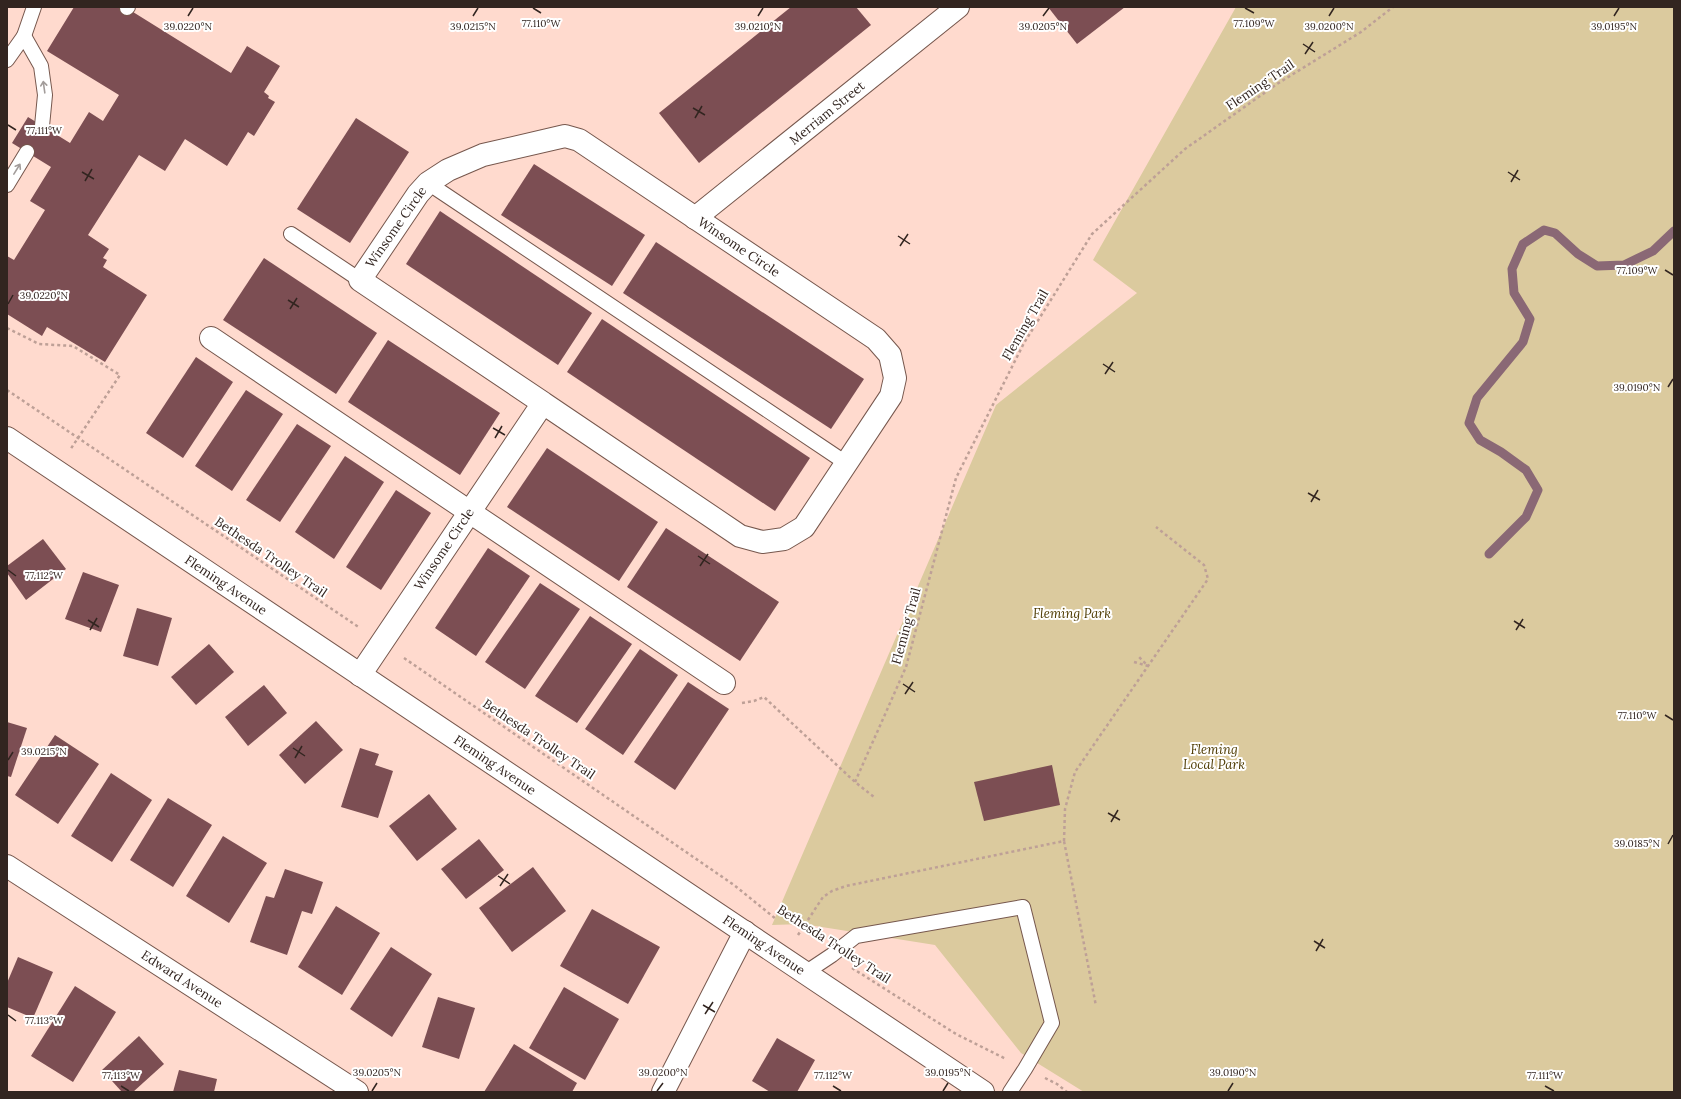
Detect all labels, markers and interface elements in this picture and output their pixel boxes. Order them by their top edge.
text: 77.110°W [522,17,561,30]
text: 77.109°W [1234,17,1275,30]
text: 39.0220°N [164,20,213,33]
text: 39.0215°N [450,20,496,33]
text: 39.0210°N [735,20,782,33]
text: 39.0205°N [1019,20,1068,33]
text: 39.0200°N [1304,20,1354,33]
text: 39.0195°N [1591,20,1638,33]
street label: Fleming Trail [1222,56,1298,114]
street label: Merriam Street [786,77,868,149]
one-way arrow [40,81,48,94]
text: 77.111°W [26,124,63,137]
one-way arrow [13,164,21,175]
street label: Winsome Circle [362,183,430,271]
street label: Winsome Circle [695,213,783,281]
text: 77.109°W [1617,264,1658,277]
street label: Fleming Trail [998,286,1052,363]
text: 39.0220°N [20,289,69,302]
text: 39.0190°N [1613,381,1661,394]
street label: Winsome Circle [410,505,478,593]
street label: Bethesda Trolley Trail [212,513,331,601]
street label: Fleming Avenue [182,551,270,619]
text: 77.112°W [25,569,64,582]
street label: Fleming Trail [888,585,925,666]
park label: Fleming Park [1033,605,1111,622]
street label: Bethesda Trolley Trail [480,695,599,783]
text: 77.110°W [1618,709,1657,722]
street label: Fleming Avenue [451,731,539,799]
park label: Fleming Local Park [1183,741,1245,773]
text: 39.0215°N [21,745,67,758]
text: 39.0185°N [1614,837,1660,850]
street label: Bethesda Trolley Trail [774,901,894,987]
street label: Fleming Avenue [720,911,808,979]
street label: Edward Avenue [138,946,226,1012]
text: 77.113°W [25,1014,64,1027]
text: 39.0205°N [353,1066,402,1079]
text: 39.0200°N [638,1066,688,1079]
text: 39.0195°N [925,1066,972,1079]
text: 39.0190°N [1209,1066,1257,1079]
text: 77.113°W [102,1069,141,1082]
text: 77.112°W [814,1069,853,1082]
text: 77.111°W [1527,1069,1564,1082]

